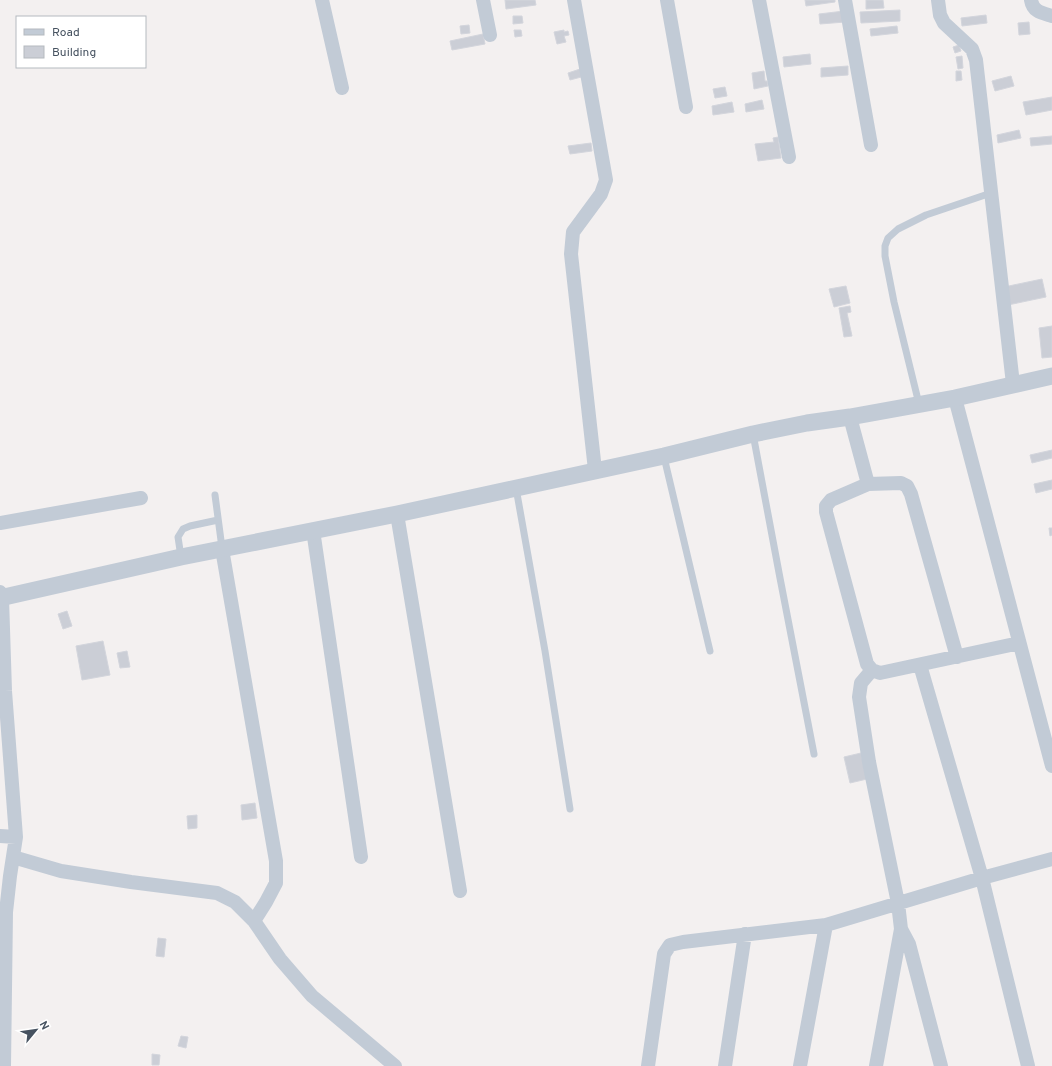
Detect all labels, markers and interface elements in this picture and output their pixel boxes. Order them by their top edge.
legend [16,16,146,68]
text: Road [52,25,80,41]
text: Building [52,45,96,61]
north arrow [16,1010,56,1050]
text: N [36,1019,52,1032]

